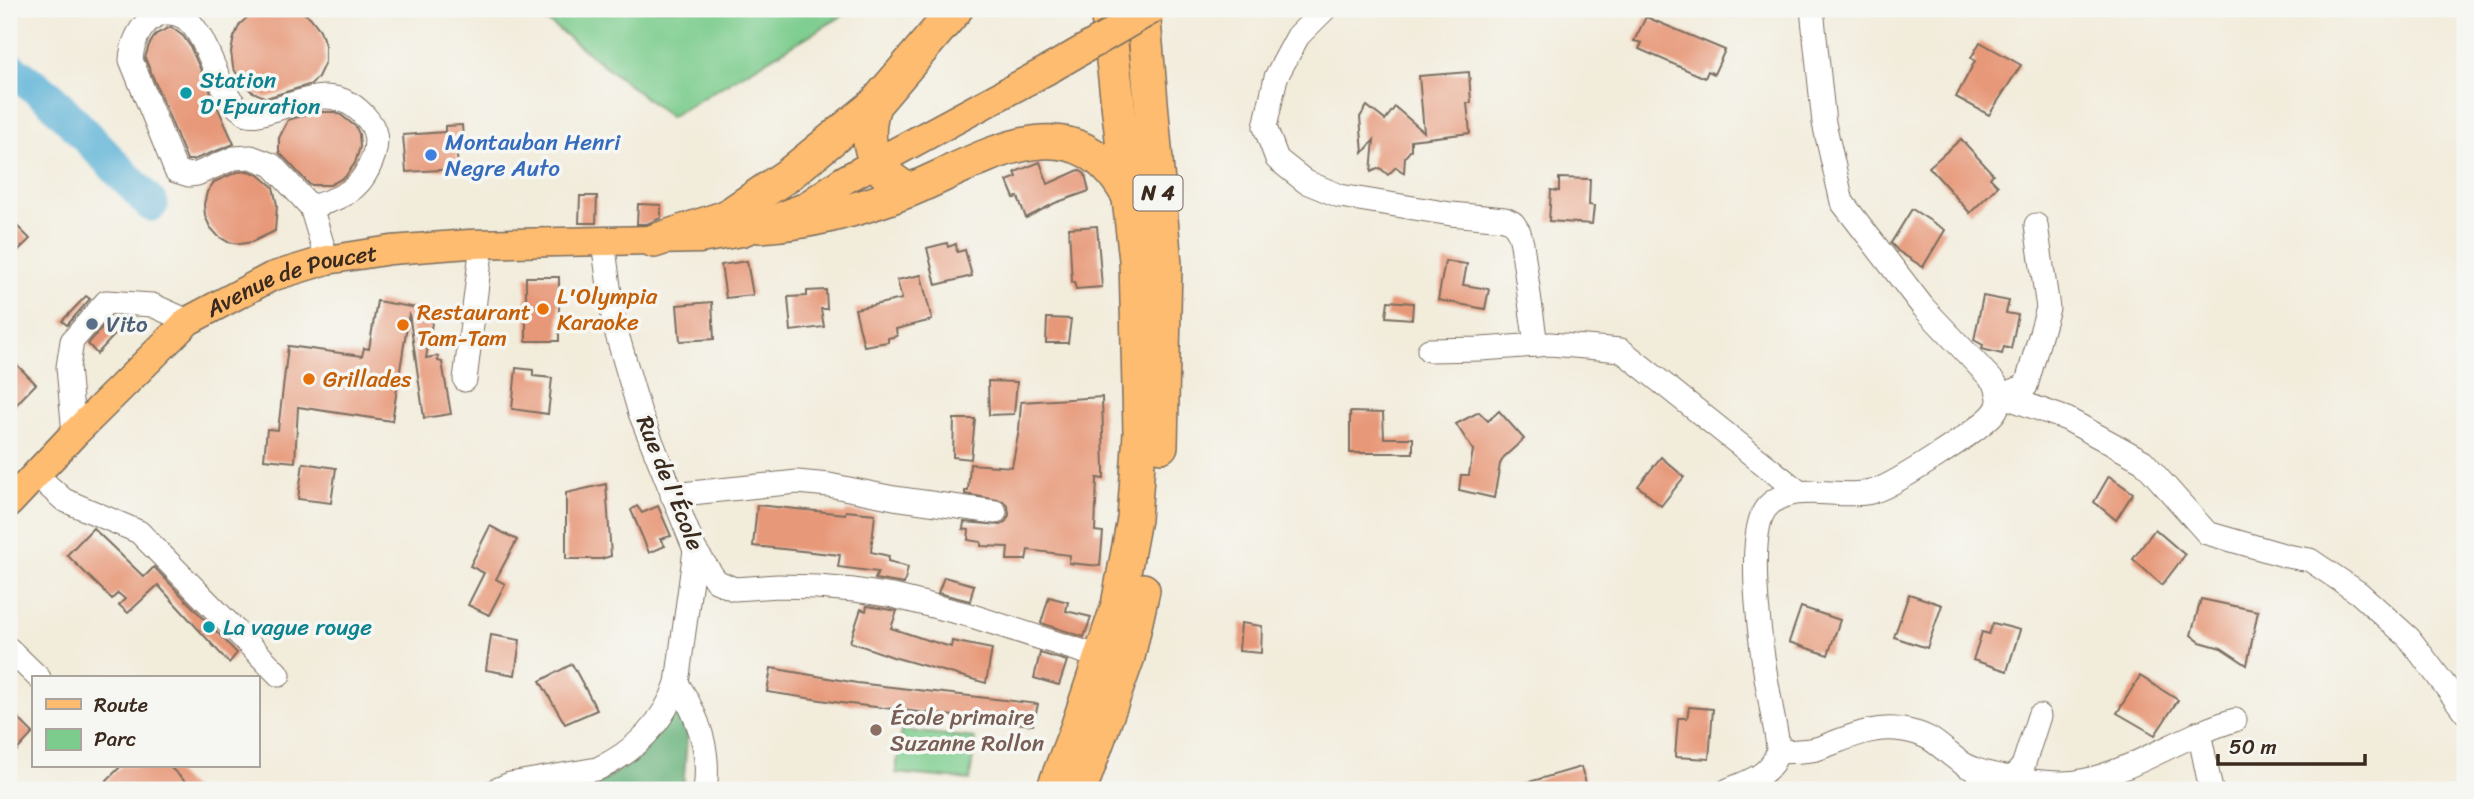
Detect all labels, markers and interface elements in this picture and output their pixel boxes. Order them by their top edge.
place label: Station D'Epuration [200,60,320,127]
marker: Station D'Epuration [178,85,194,101]
place label: Montauban Henri Negre Auto [445,122,621,189]
marker: Montauban Henri Negre Auto [423,147,439,163]
road number: N 4 [1134,176,1182,210]
street label: Avenue de Poucet [197,232,380,329]
place label: L'Olympia Karaoke [557,276,658,343]
place label: Restaurant Tam-Tam [417,292,531,359]
marker: L'Olympia Karaoke [535,301,551,317]
place label: Vito [106,304,148,345]
marker: Vito [84,316,100,332]
marker: Restaurant Tam-Tam [395,317,411,333]
place label: Grillades [323,359,412,400]
marker: Grillades [301,371,317,387]
street label: Rue de l'École [624,409,716,557]
place label: La vague rouge [223,607,372,648]
marker: La vague rouge [201,619,217,635]
legend [32,676,259,768]
text: Route [94,686,148,724]
place label: École primaire Suzanne Rollon [890,697,1045,764]
text: Parc [94,720,136,758]
marker: École primaire Suzanne Rollon [868,722,884,738]
scale bar [2218,722,2366,766]
text: 50 m [2229,728,2277,766]

